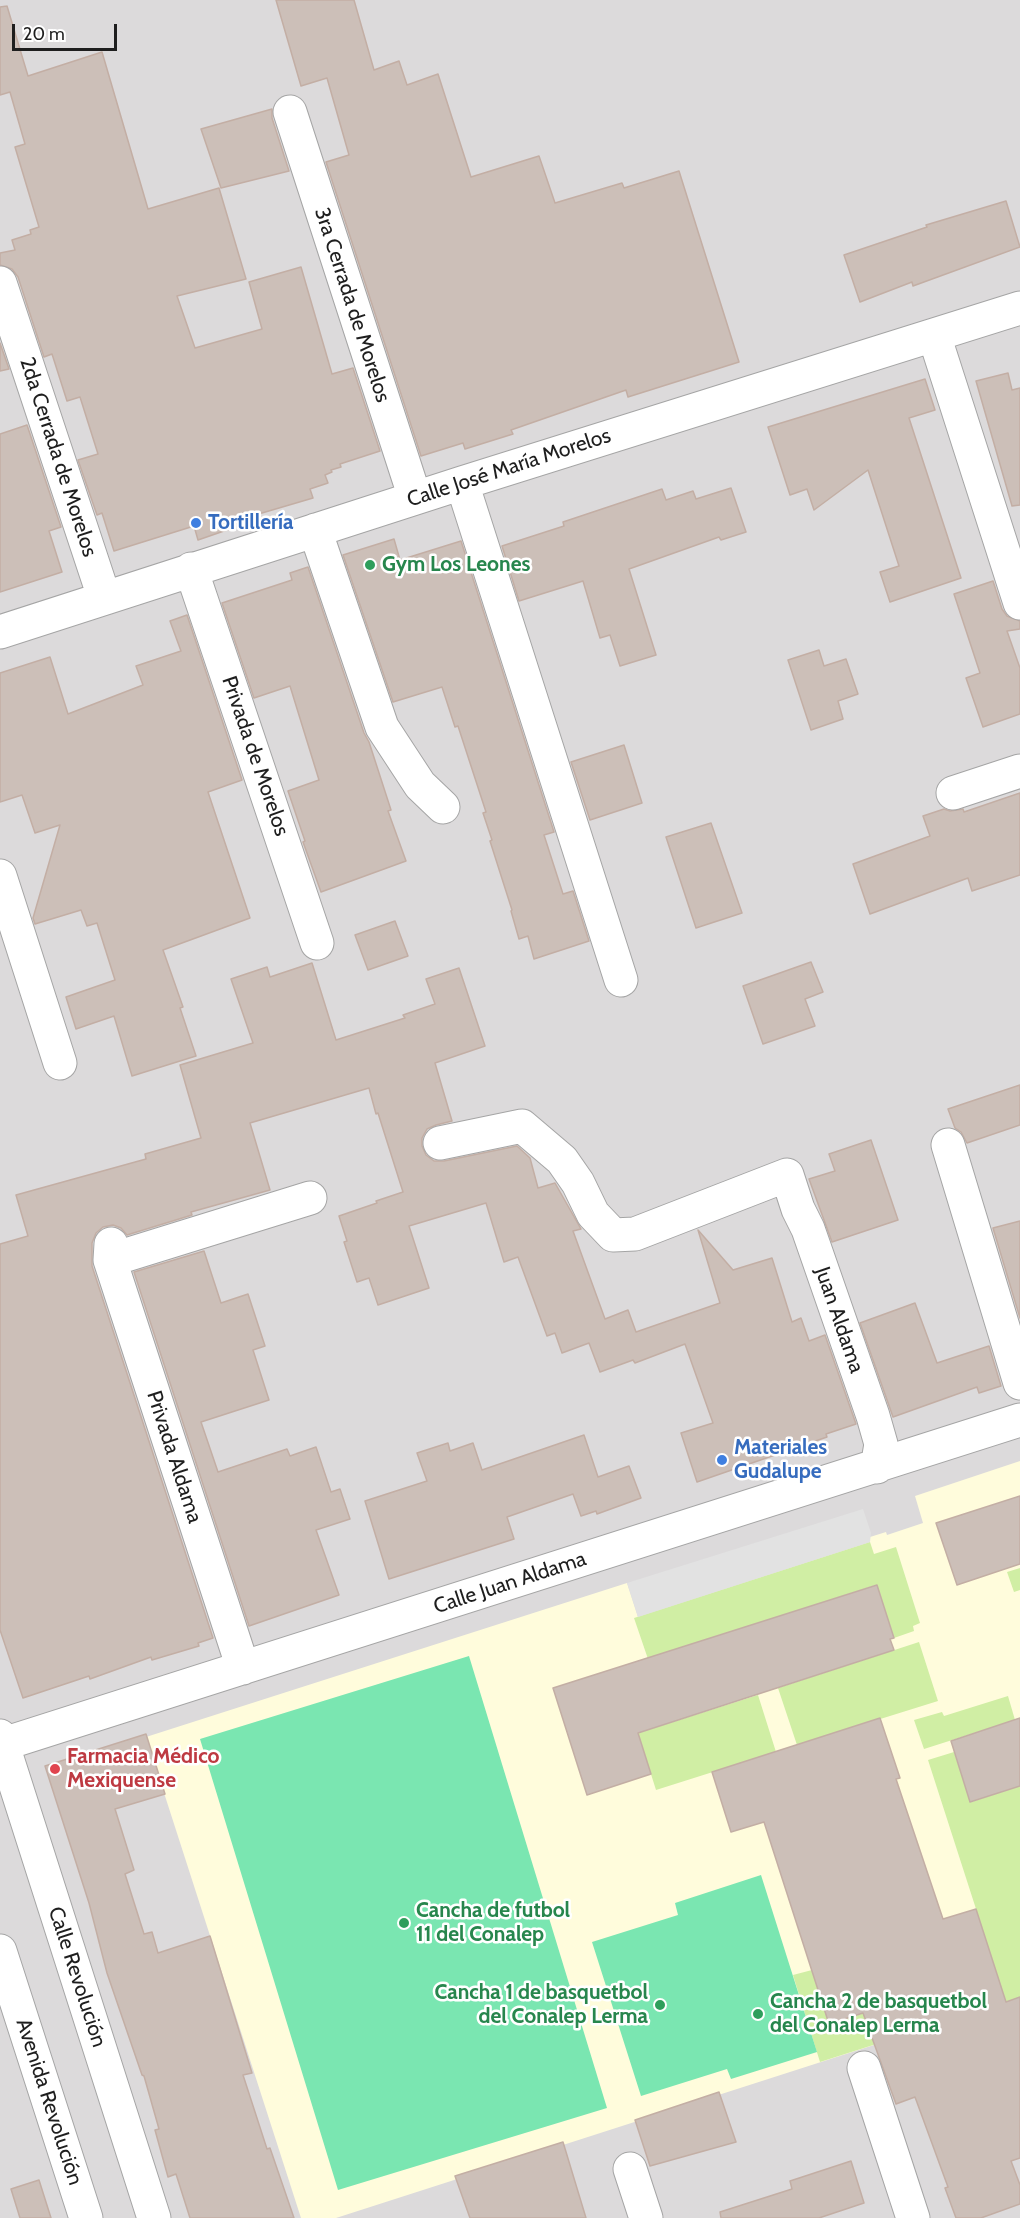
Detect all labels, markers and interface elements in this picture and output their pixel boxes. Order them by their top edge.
scale bar [15,12,120,50]
text: 20 m [23,23,65,45]
street label: 3ra Cerrada de Morelos [309,204,395,406]
street label: 2da Cerrada de Morelos [14,354,102,560]
street label: Calle José María Morelos [404,423,614,513]
place label: Tortillería [208,510,293,536]
marker: Tortillería [189,516,203,530]
place label: Gym Los Leones [382,552,530,578]
marker: Gym Los Leones [363,558,377,572]
street label: Privada de Morelos [216,673,294,839]
street label: Juan Aldama [809,1264,869,1376]
street label: Privada Aldama [141,1388,207,1526]
place label: Materiales Gudalupe [734,1435,827,1485]
marker: Materiales Gudalupe [715,1453,729,1467]
street label: Calle Juan Aldama [431,1546,589,1620]
place label: Farmacia Médico Mexiquense [67,1744,220,1794]
marker: Farmacia Médico Mexiquense [48,1762,62,1776]
place label: Cancha de futbol 11 del Conalep [416,1898,570,1948]
street label: Calle Revolución [42,1904,112,2050]
marker: Cancha de futbol 11 del Conalep [397,1916,411,1930]
place label: Cancha 1 de basquetbol del Conalep Lerma [434,1980,648,2030]
place label: Cancha 2 de basquetbol del Conalep Lerma [770,1989,987,2039]
marker: Cancha 1 de basquetbol del Conalep Lerma [653,1998,667,2012]
marker: Cancha 2 de basquetbol del Conalep Lerma [751,2007,765,2021]
street label: Avenida Revolución [10,2016,88,2188]

